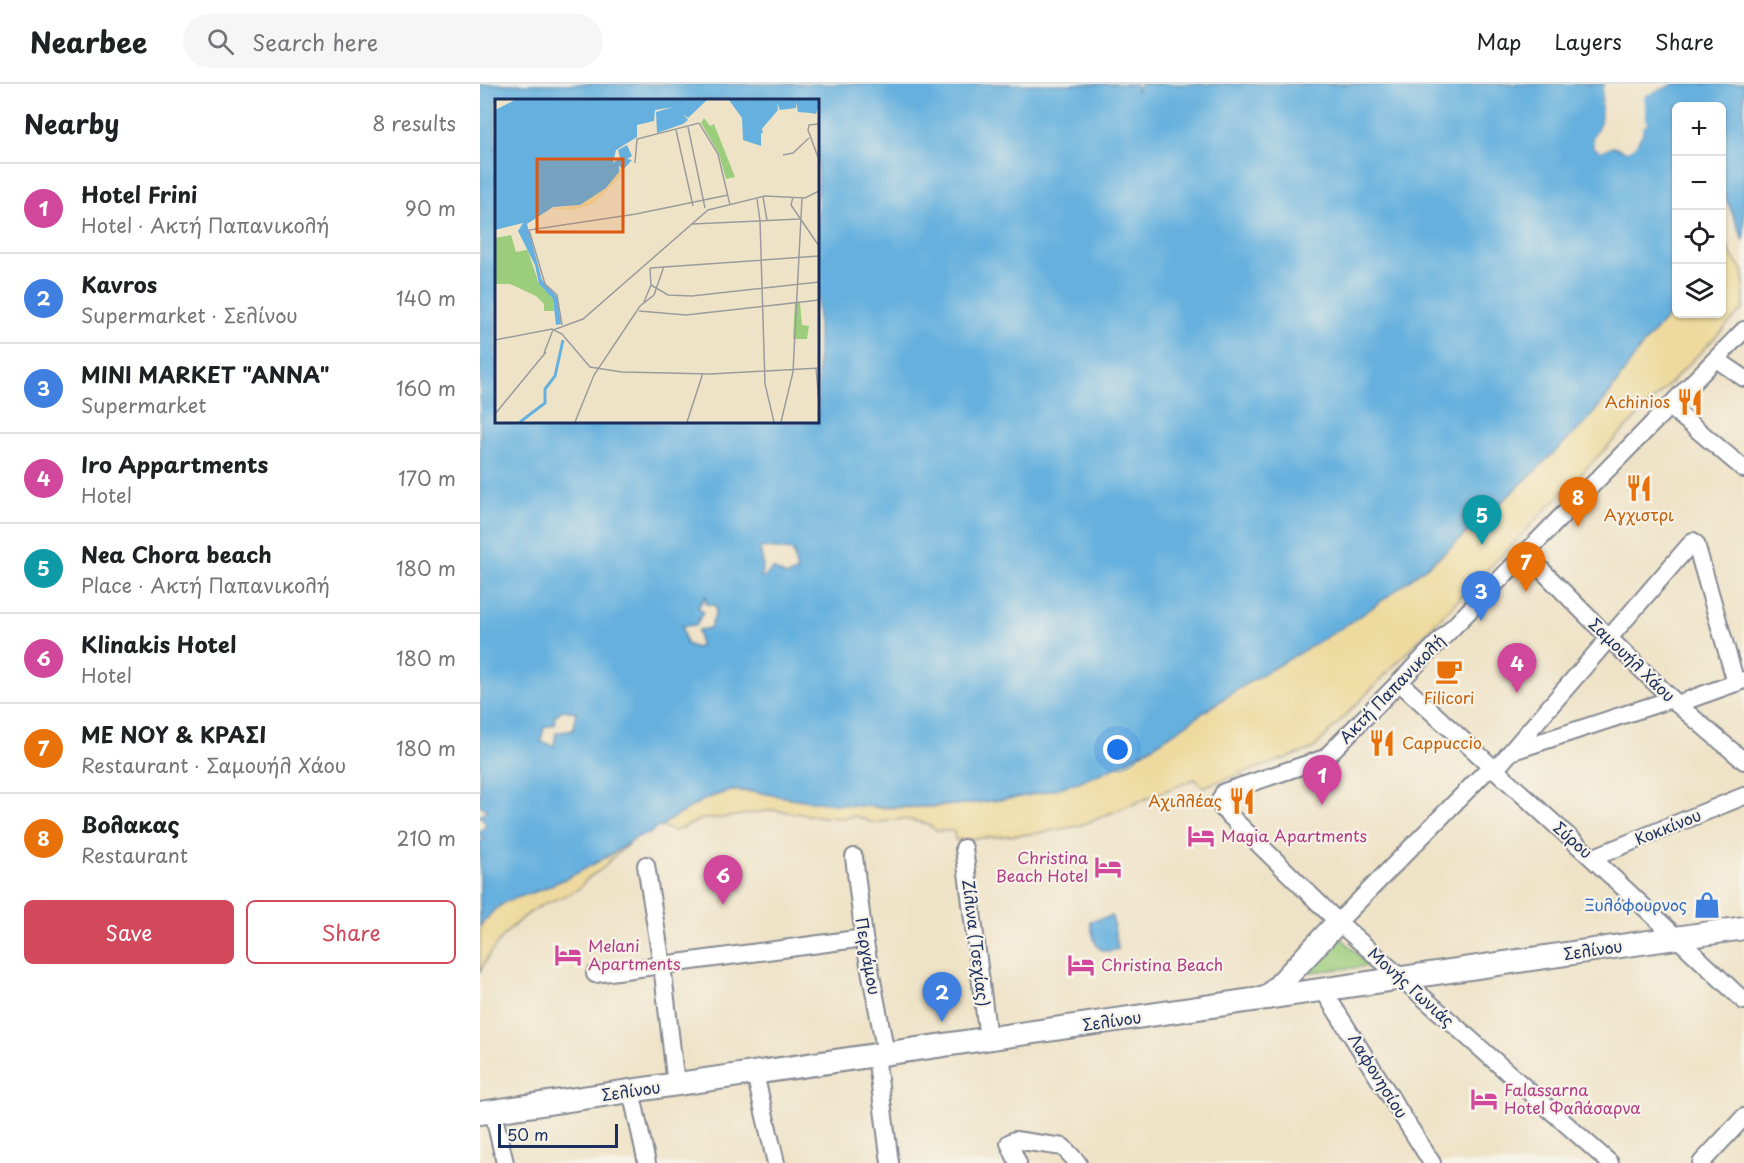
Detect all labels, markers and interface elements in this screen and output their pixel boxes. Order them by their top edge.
search box [183,14,603,68]
text: Nearbee [30,20,147,63]
icon: search [204,25,237,58]
text: Search here [252,25,378,58]
text: Map [1477,25,1521,57]
text: Layers [1554,25,1622,57]
text: Share [1655,25,1714,57]
inset map [495,99,819,423]
map controls [1672,102,1726,318]
button: + [1672,102,1726,156]
text: Nearby [24,104,119,143]
text: 8 results [372,108,456,138]
button: − [1672,156,1726,210]
text: Hotel Frini [81,177,197,210]
text: 1 [39,193,48,223]
text: 90 m [405,193,456,223]
text: Hotel · Ακτή Παπανικολή [81,210,329,240]
button: locate [1672,210,1726,264]
button: layers [1672,264,1726,318]
text: Kavros [81,267,157,300]
text: 2 [36,283,51,313]
text: 140 m [396,283,456,313]
text: Supermarket · Σελίνου [81,300,298,330]
text: MINI MARKET "ANNA" [81,357,330,390]
text: 3 [37,373,50,403]
text: 160 m [396,373,456,403]
restaurant icon: Achinios [1675,387,1705,417]
place label: Achinios [1605,389,1670,413]
text: Supermarket [81,390,207,420]
text: Iro Appartments [81,447,268,480]
text: 4 [37,463,50,493]
text: 170 m [398,463,456,493]
restaurant icon: Αγχιστρι [1624,473,1654,503]
pin: 8 [1558,478,1598,527]
text: Hotel [81,480,132,510]
pin: 5 [1462,496,1502,545]
place label: Αγχιστρι [1604,502,1674,526]
text: Nea Chora beach [81,537,272,570]
pin: 7 [1506,542,1546,592]
text: 5 [37,553,50,583]
text: 180 m [396,553,456,583]
text: Place · Ακτή Παπανικολή [81,570,330,600]
pin: 3 [1462,572,1500,621]
street label: Σαμουήλ Χάου [1584,612,1681,707]
text: Klinakis Hotel [81,627,236,660]
street label: Ακτή Παπανικολή [1333,628,1450,748]
text: 6 [36,643,51,673]
text: 180 m [396,643,456,673]
pin: 4 [1498,644,1536,693]
cafe icon: Filicori [1434,656,1464,686]
text: Hotel [81,660,132,690]
place label: Filicori [1424,685,1475,709]
text: ΜΕ ΝΟΥ & ΚΡΑΣΙ [81,717,266,750]
restaurant icon: Cappuccio [1367,728,1397,758]
place label: Cappuccio [1402,730,1482,754]
text: 7 [38,733,49,763]
text: 180 m [396,733,456,763]
your location [1103,735,1132,764]
text: Restaurant · Σαμουήλ Χάου [81,750,346,780]
pin: 1 [1302,756,1342,805]
restaurant icon: Αχιλλέας [1227,786,1257,816]
place label: Αχιλλέας [1148,788,1222,812]
street label: Κοκκίνου [1631,802,1704,850]
text: Βολακας [81,807,179,840]
street label: Σύρου [1549,815,1599,863]
hotel icon: Magia Apartments [1186,821,1216,851]
text: 8 [37,823,50,853]
text: 210 m [397,823,456,853]
place label: Magia Apartments [1221,823,1367,847]
text: Restaurant [81,840,188,870]
place label: Christina Beach Hotel [996,845,1088,887]
hotel icon: Christina Beach Hotel [1093,852,1123,882]
pin: 6 [704,856,742,905]
street label: Ζίλινα (Τσεχίας) [957,878,997,1008]
shop icon: Ξυλόφουρνος [1692,890,1722,920]
place label: Ξυλόφουρνος [1584,892,1687,916]
button: Save [24,900,234,964]
button: Share [246,900,456,964]
street label: Περγάμου [850,915,888,997]
place label: Melani Apartments [588,933,680,975]
street label: Σελίνου [1562,933,1624,965]
hotel icon: Melani Apartments [553,940,583,970]
street label: Μονής Γωνιάς [1363,941,1460,1032]
hotel icon: Christina Beach [1066,950,1096,980]
place label: Christina Beach [1101,952,1223,976]
pin: 2 [922,972,962,1022]
street label: Σελίνου [1081,1004,1143,1036]
street label: Λαφονησίου [1343,1028,1414,1123]
street label: Σελίνου [600,1074,662,1106]
place label: Falassarna Hotel Φαλάσαρνα [1504,1077,1641,1119]
hotel icon: Falassarna Hotel Φαλάσαρνα [1469,1084,1499,1114]
scale bar [498,1121,618,1148]
text: 50 m [507,1122,548,1146]

